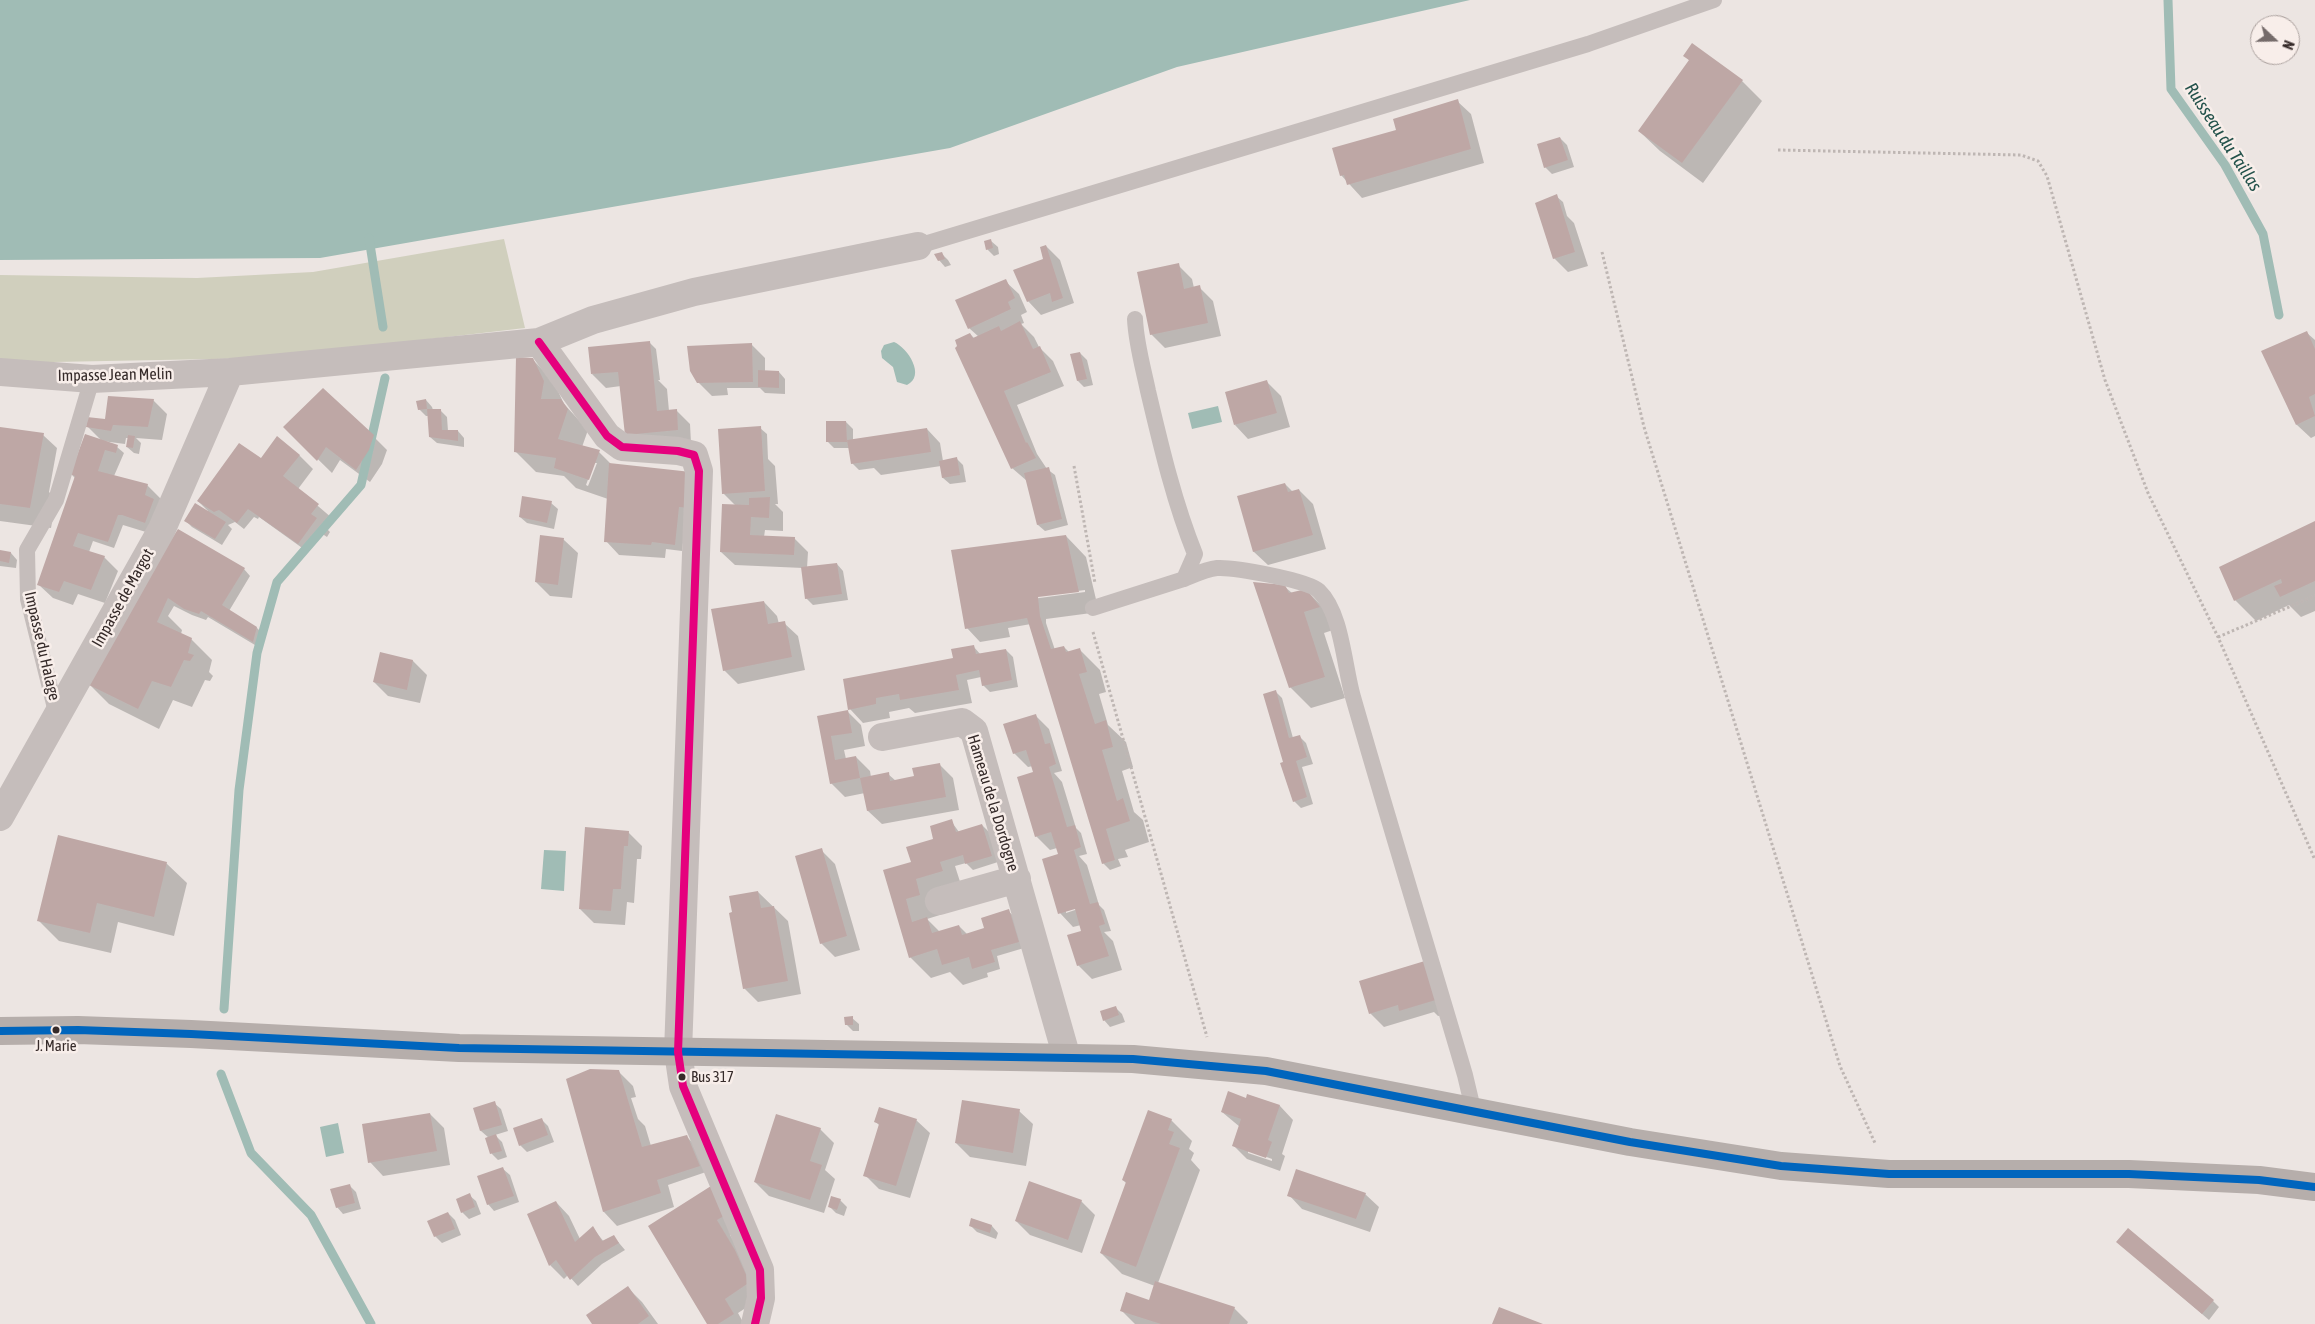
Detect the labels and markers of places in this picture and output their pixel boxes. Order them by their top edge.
marker: J. Marie [51,1025,61,1035]
place label: J. Marie [36,1037,76,1055]
place label: Bus 317 [691,1068,734,1086]
marker: Bus 317 [677,1072,687,1082]

